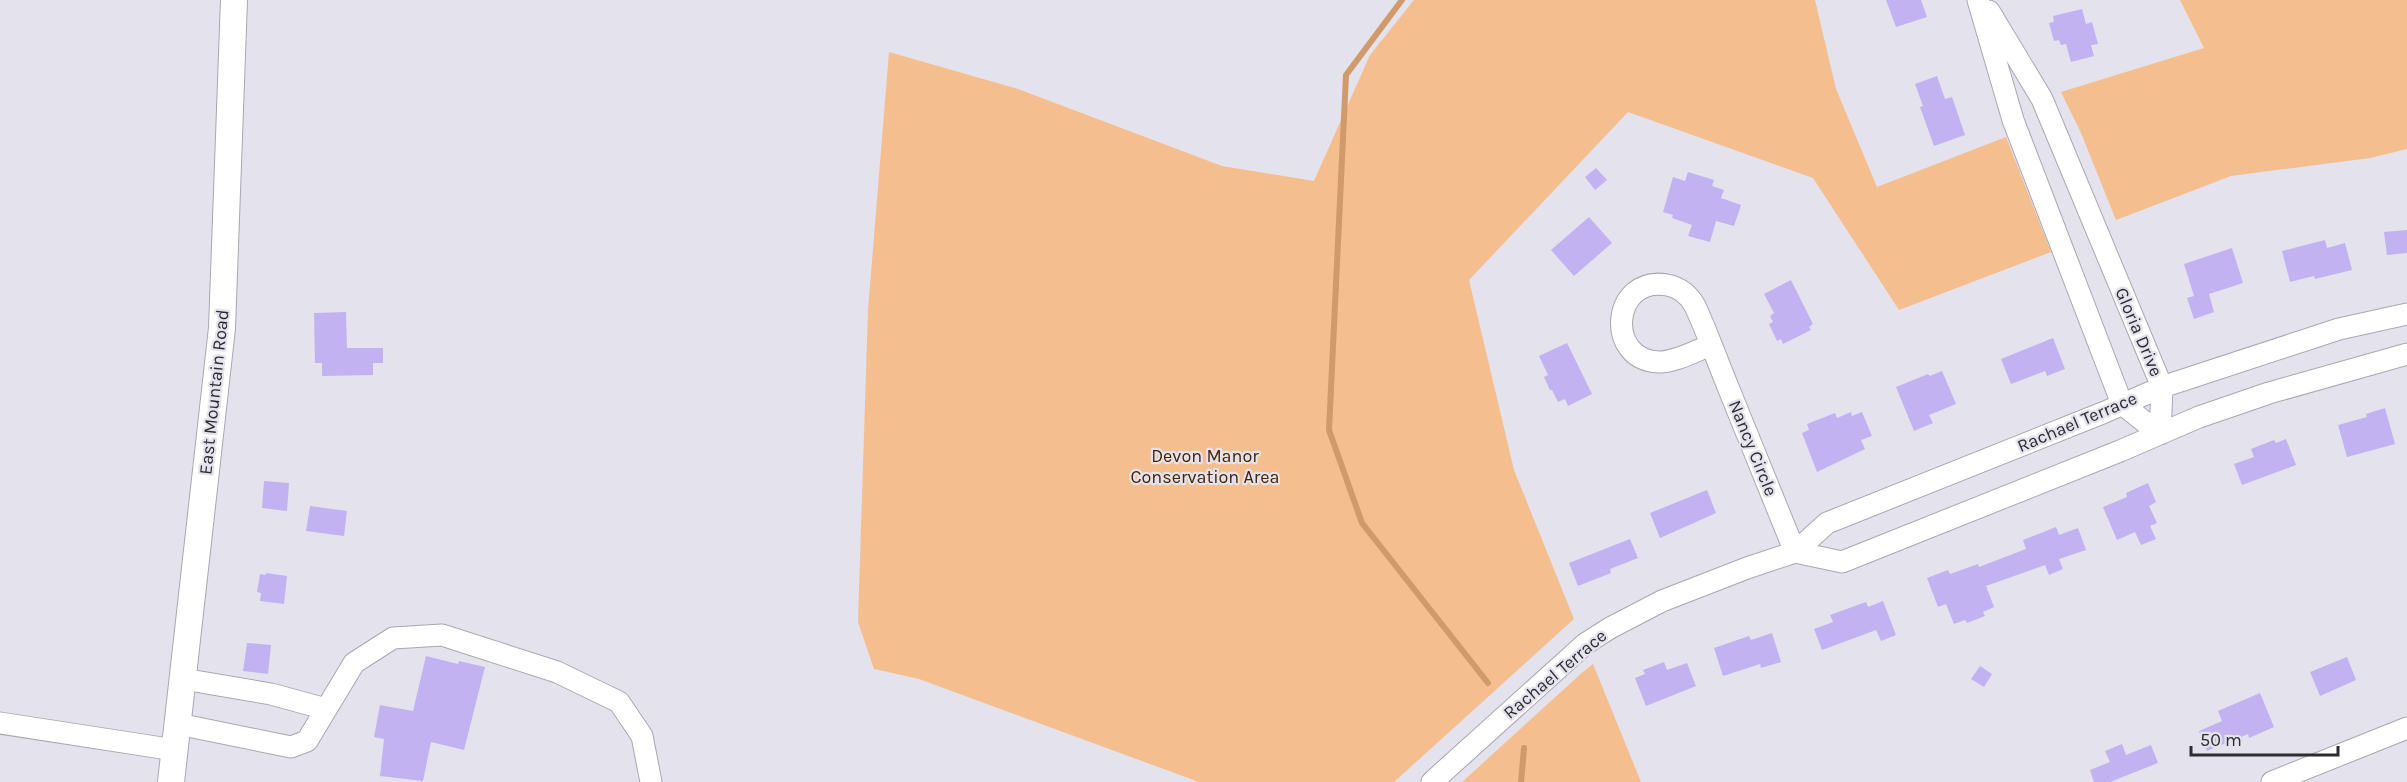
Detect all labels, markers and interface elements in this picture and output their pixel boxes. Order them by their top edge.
street label: Gloria Drive [2110,284,2168,380]
street label: East Mountain Road [194,308,234,476]
street label: Rachael Terrace [2014,387,2140,457]
street label: Nancy Circle [1724,397,1782,499]
park label: Devon Manor Conservation Area [1130,445,1280,488]
street label: Rachael Terrace [1499,624,1611,724]
scale bar [2191,719,2338,757]
text: 50 m [2200,729,2242,751]

